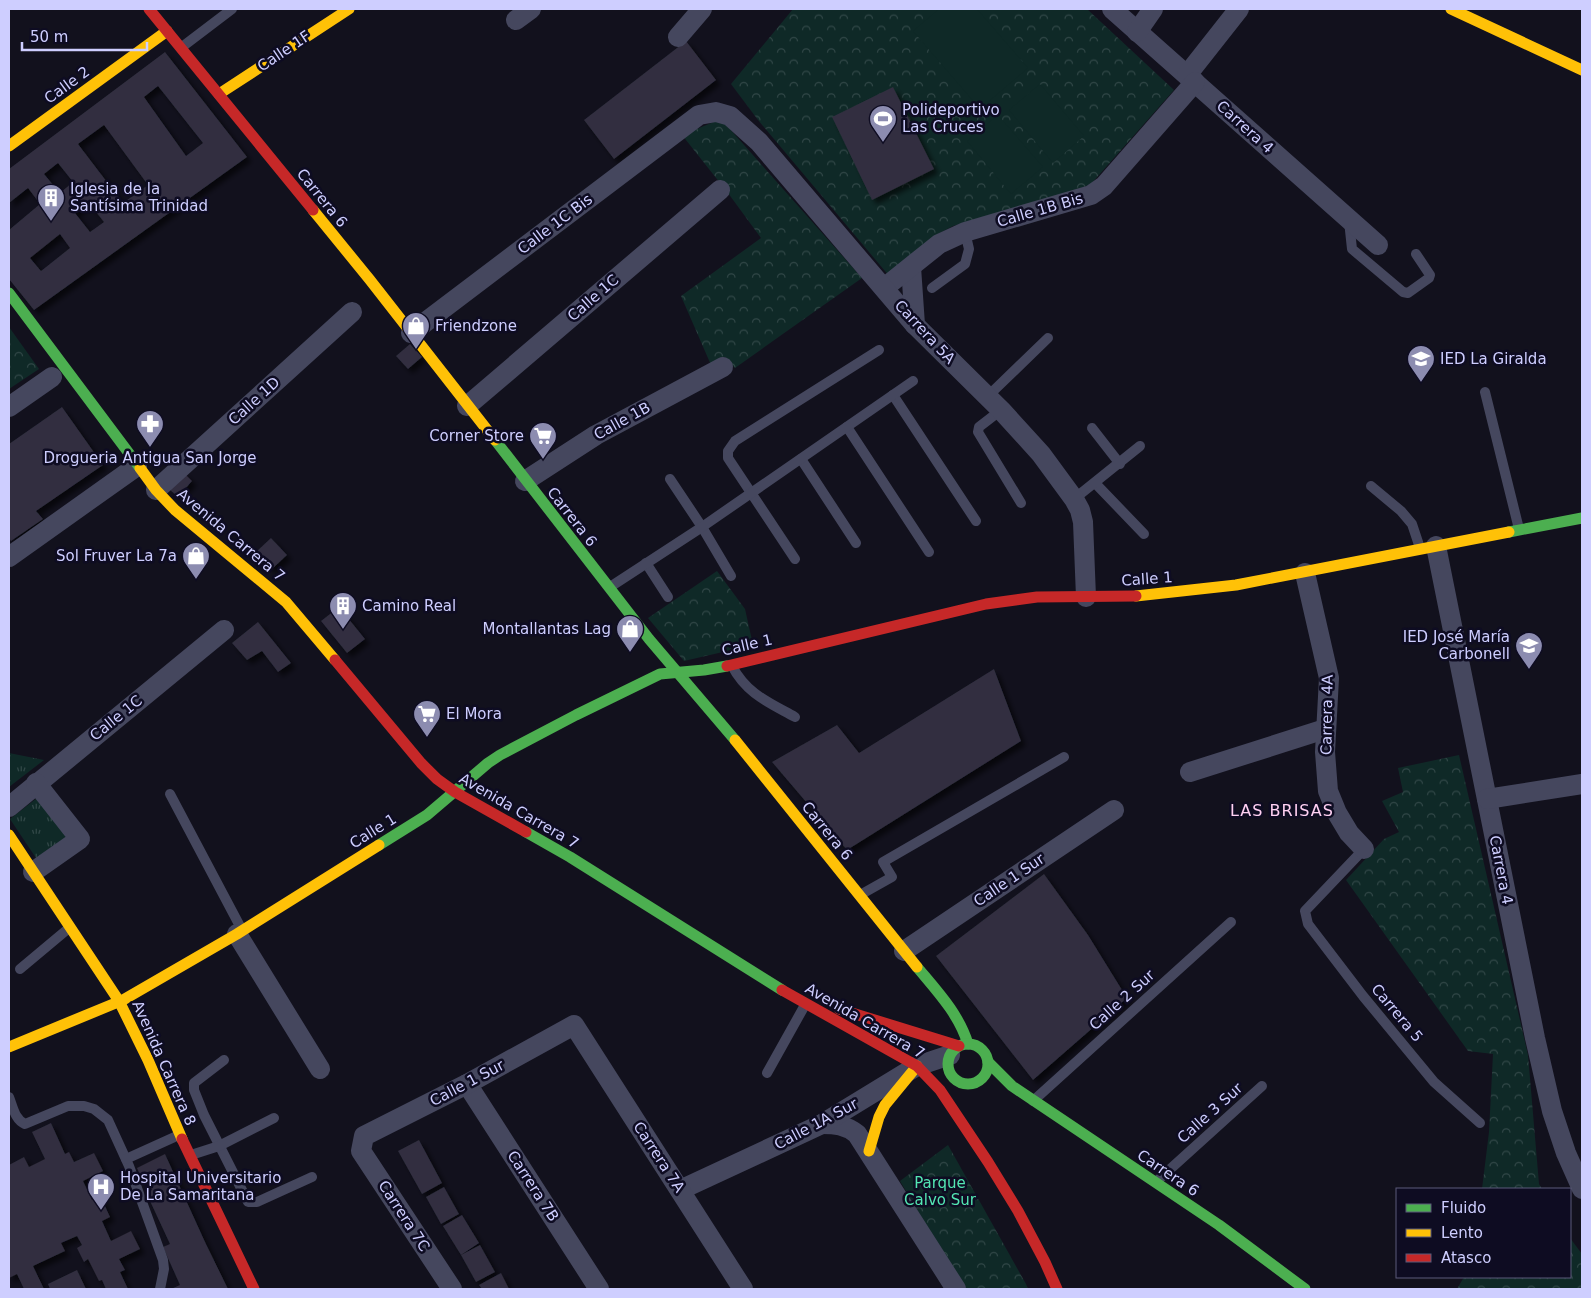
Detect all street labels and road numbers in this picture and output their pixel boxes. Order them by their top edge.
street label: Calle 1F [254,27,314,75]
street label: Calle 2 [41,63,93,107]
street label: Carrera 4 [1213,97,1277,157]
street label: Carrera 6 [293,165,351,231]
street label: Calle 1B Bis [995,189,1085,231]
street label: Calle 1C Bis [514,190,596,258]
street label: Calle 1C [564,271,622,325]
street label: Carrera 5A [891,296,960,368]
street label: Calle 1D [225,373,283,429]
street label: Calle 1B [591,398,653,444]
street label: Carrera 6 [543,484,601,550]
street label: Avenida Carrera 7 [174,485,288,585]
street label: Calle 1 [1121,568,1173,590]
street label: Calle 1 [720,630,774,660]
street label: Carrera 4A [1317,674,1337,755]
street label: Calle 1C [86,691,146,745]
street label: Avenida Carrera 7 [456,769,582,853]
street label: Carrera 6 [798,798,856,864]
street label: Calle 1 [346,810,400,852]
street label: Carrera 4 [1485,834,1517,906]
street label: Calle 1 Sur [970,849,1049,910]
street label: Calle 2 Sur [1086,965,1159,1034]
street label: Avenida Carrera 7 [802,979,928,1063]
street label: Carrera 5 [1368,980,1426,1046]
street label: Avenida Carrera 8 [128,998,200,1128]
street label: Calle 1 Sur [427,1056,508,1110]
street label: Calle 3 Sur [1174,1078,1247,1147]
street label: Calle 1A Sur [771,1094,861,1153]
street label: Carrera 7A [630,1118,689,1196]
street label: Carrera 6 [1134,1146,1202,1200]
street label: Carrera 7B [504,1147,562,1225]
street label: Carrera 7C [374,1177,434,1255]

